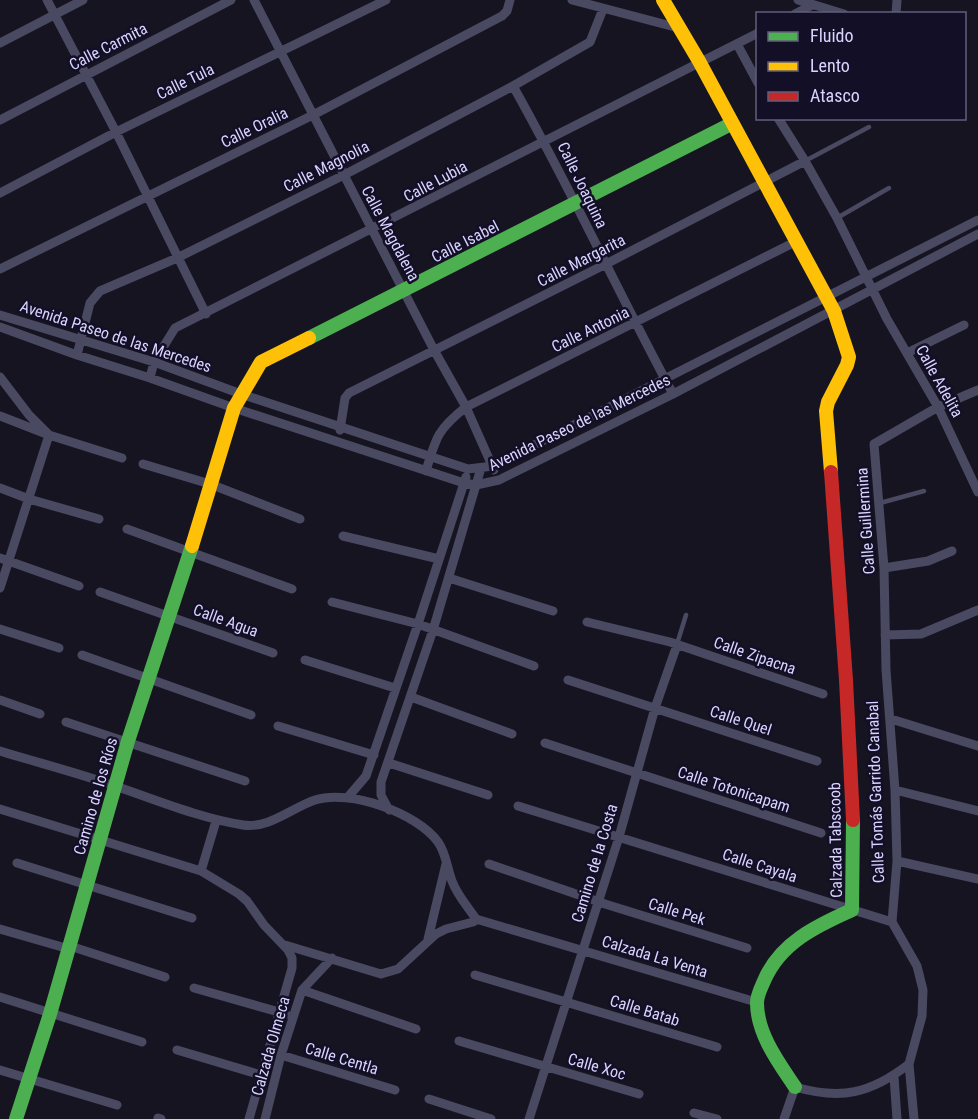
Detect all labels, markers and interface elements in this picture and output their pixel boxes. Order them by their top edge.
legend [756,12,966,120]
street label: Calle Carmita [66,19,150,74]
text: Fluido [810,25,854,46]
text: Lento [810,55,850,76]
street label: Calle Tula [153,59,217,103]
text: Atasco [810,85,860,106]
street label: Calle Oralia [218,103,291,152]
street label: Calle Magnolia [280,137,372,196]
street label: Calle Joaquina [554,139,612,231]
street label: Calle Lubia [400,157,470,206]
street label: Calle Magdalena [358,182,424,284]
street label: Calle Isabel [428,216,502,267]
street label: Calle Margarita [534,230,628,291]
street label: Avenida Paseo de las Mercedes [18,297,214,376]
street label: Calle Antonia [548,303,632,356]
street label: Calle Adelita [912,342,967,421]
street label: Avenida Paseo de las Mercedes [485,370,673,475]
street label: Calle Guillermina [852,467,879,575]
street label: Calle Agua [191,600,261,641]
street label: Calle Zipacna [711,633,798,678]
street label: Calle Tomás Garrido Canabal [863,700,888,884]
street label: Calle Quel [708,702,774,739]
street label: Camino de los Ríos [70,735,121,857]
street label: Calle Totonicapam [675,762,793,817]
street label: Calzada Tabscoob [825,782,846,898]
street label: Camino de la Costa [567,802,622,925]
street label: Calle Cayala [720,844,800,886]
street label: Calle Pek [646,894,708,929]
street label: Calzada La Venta [600,931,710,982]
street label: Calle Batab [608,991,682,1030]
street label: Calzada Olmeca [247,994,294,1098]
street label: Calle Centla [303,1038,381,1079]
street label: Calle Xoc [566,1049,628,1084]

